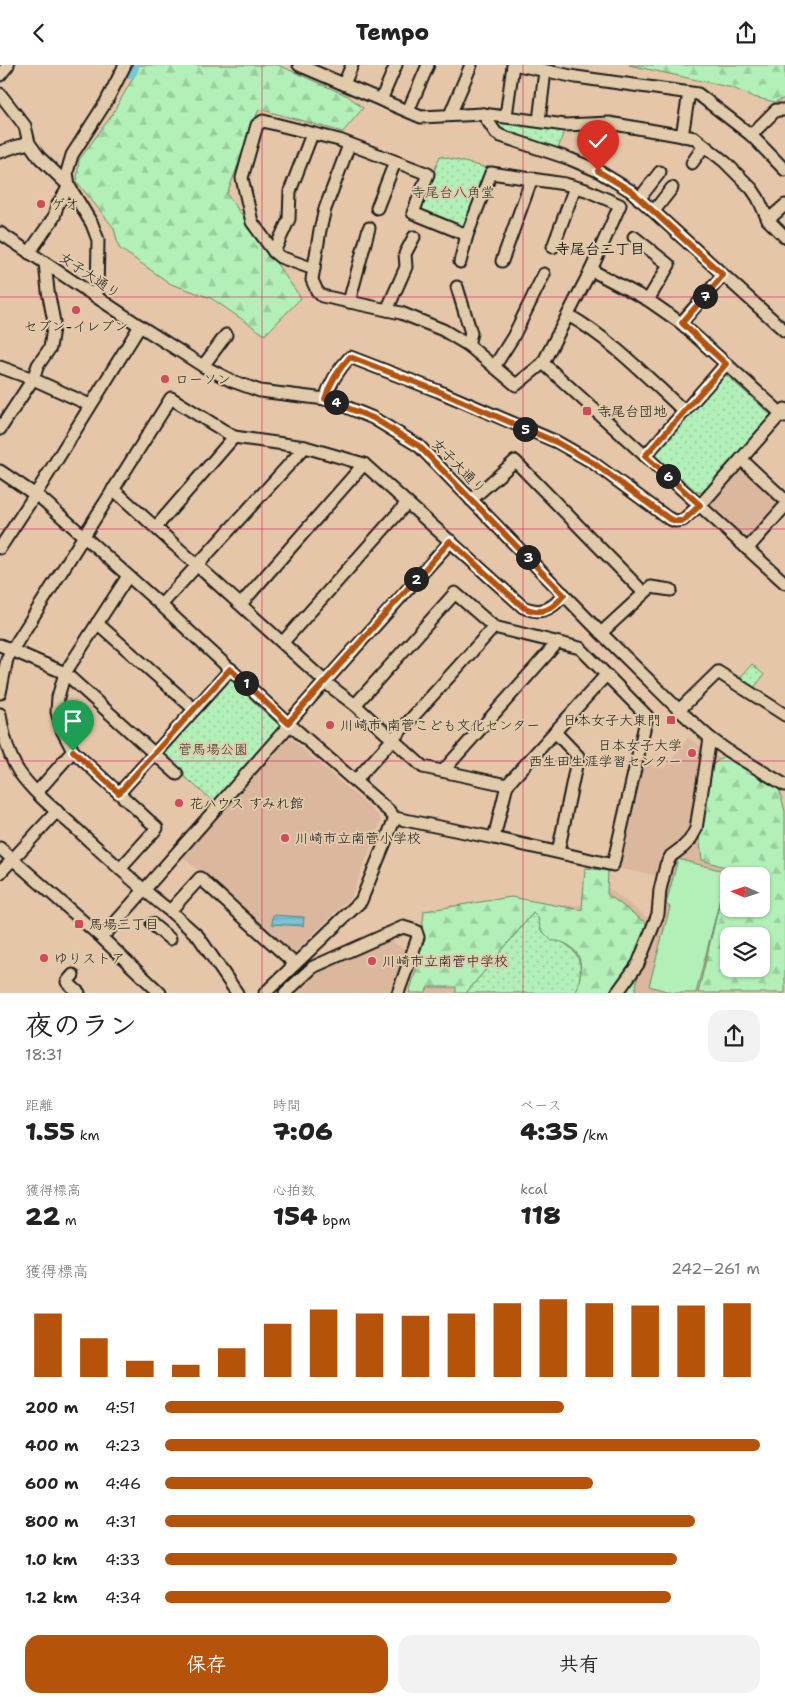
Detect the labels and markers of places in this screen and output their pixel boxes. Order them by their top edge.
pin [577,120,619,171]
place label: ゲオ [51,195,79,213]
marker: ゲオ [35,198,47,210]
pin: 7 [692,283,718,309]
marker: セブン-イレブン [70,304,82,316]
place label: セブン-イレブン [24,317,128,335]
place label: ローソン [175,370,231,388]
marker: ローソン [159,373,171,385]
pin: 4 [324,389,348,415]
place label: 寺尾台団地 [597,402,667,420]
marker: 寺尾台団地 [581,405,593,417]
pin: 5 [512,417,538,441]
pin: 6 [656,463,680,489]
pin: 3 [516,545,540,569]
pin: 2 [404,567,428,591]
pin: 1 [234,671,258,695]
pin [52,700,94,751]
place label: 日本女子大東門 [563,711,661,729]
marker: 日本女子大東門 [665,714,677,726]
place label: 川崎市 南菅こども文化センター [340,716,540,734]
marker: 川崎市 南菅こども文化センター [324,719,336,731]
place label: 日本女子大学 西生田生涯学習センター [529,736,682,770]
marker: 日本女子大学 西生田生涯学習センター [686,747,698,759]
place label: 花ハウス すみれ館 [189,794,304,812]
marker: 花ハウス すみれ館 [173,797,185,809]
place label: 川崎市立南菅小学校 [295,829,421,847]
marker: 川崎市立南菅小学校 [279,832,291,844]
place label: 馬場三丁目 [89,915,159,933]
marker: 馬場三丁目 [73,918,85,930]
place label: ゆりストア [54,949,125,967]
marker: ゆりストア [38,952,50,964]
place label: 川崎市立南菅中学校 [382,952,508,970]
marker: 川崎市立南菅中学校 [366,955,378,967]

